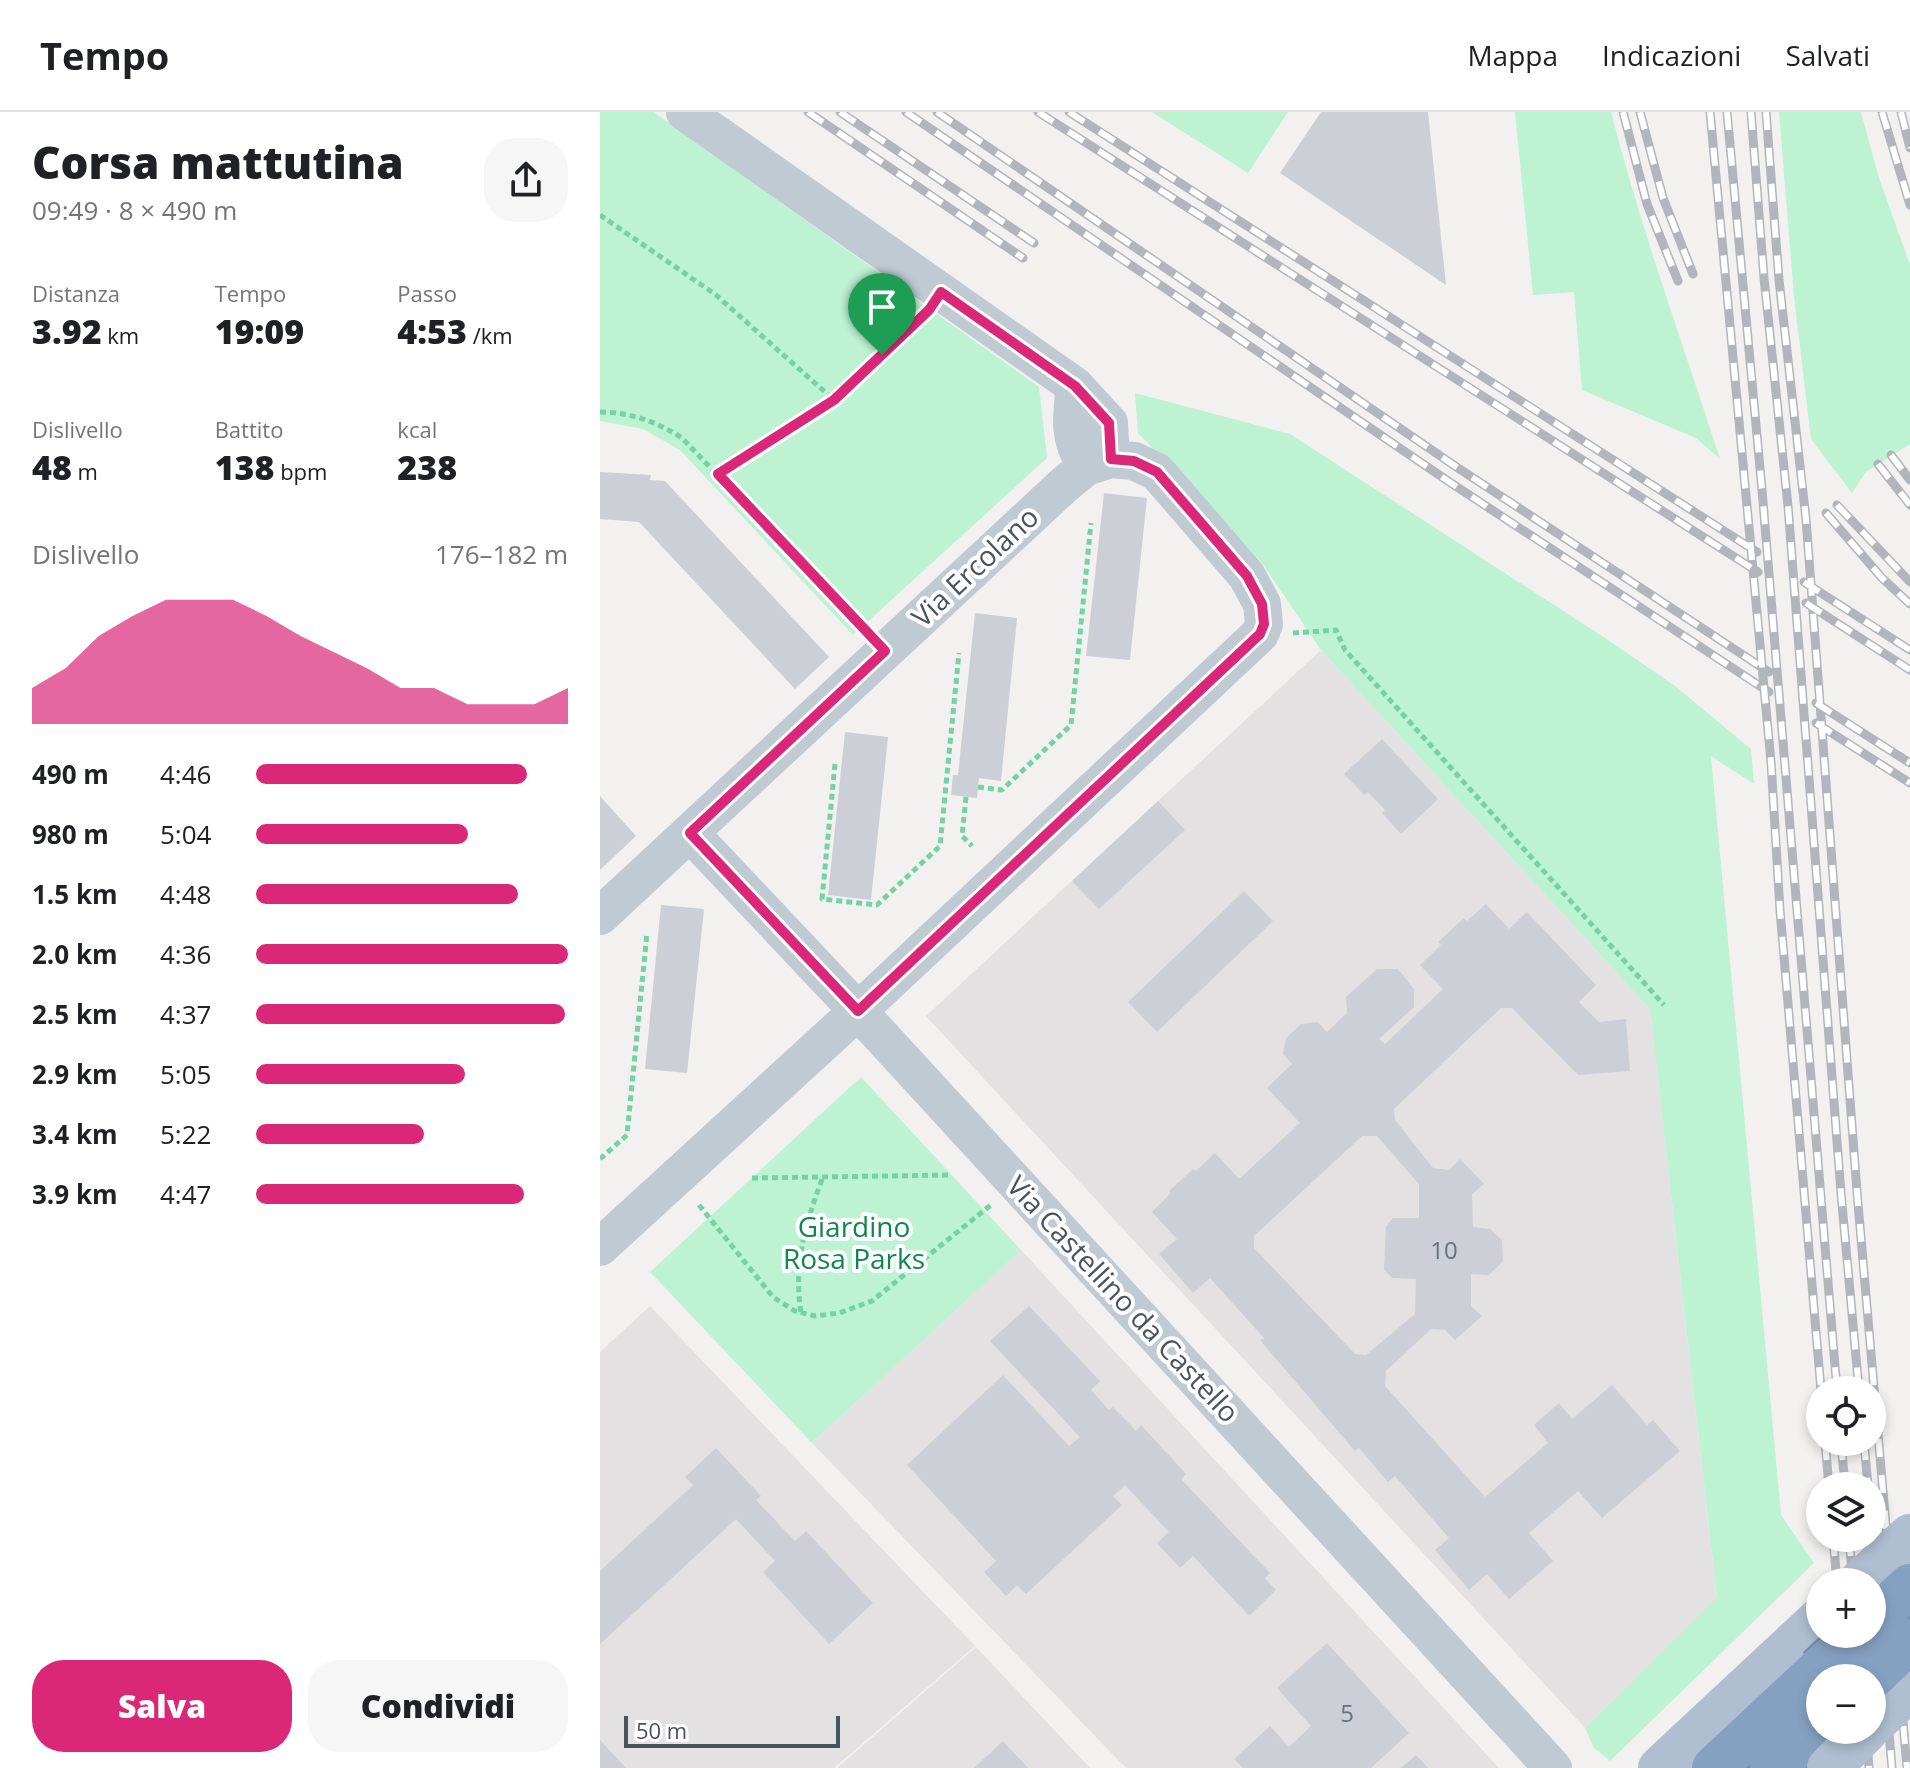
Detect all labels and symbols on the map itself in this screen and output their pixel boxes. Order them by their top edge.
pin [848,273,916,355]
street label: Via Ercolano [903,498,1046,635]
street label: Via Castellino da Castello [999,1167,1248,1430]
park label: Giardino Rosa Parks [783,1207,925,1277]
house number: 10 [1430,1233,1458,1266]
house number: 5 [1340,1696,1354,1729]
scale bar [624,1712,840,1748]

